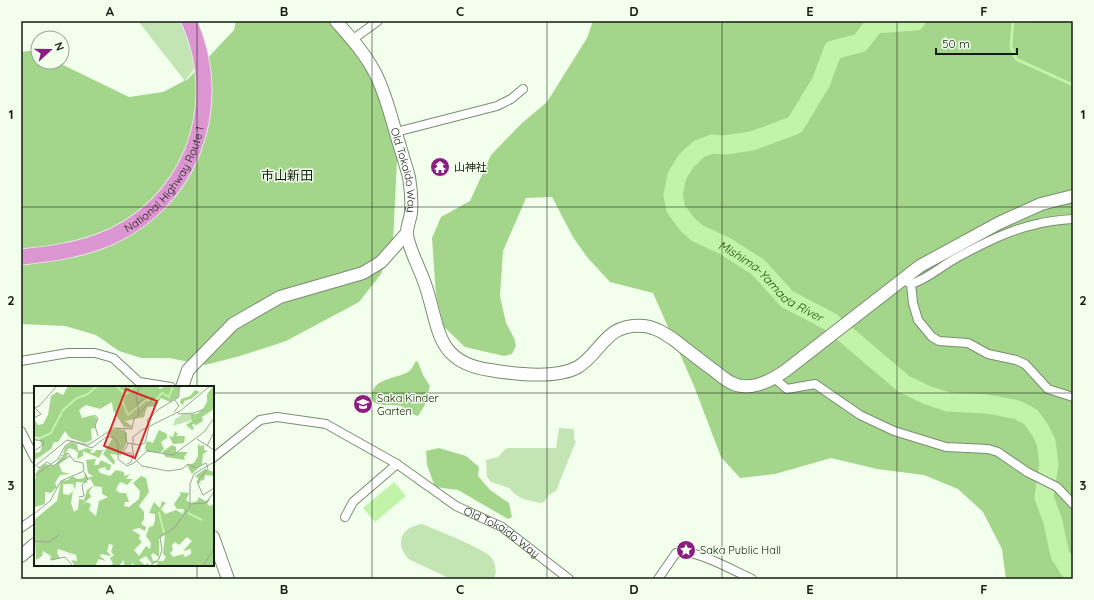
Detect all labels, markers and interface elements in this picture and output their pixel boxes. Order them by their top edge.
text: A [106,3,115,19]
text: B [280,3,288,19]
text: C [456,3,464,19]
text: D [629,3,639,19]
text: E [806,3,814,19]
text: F [980,3,988,19]
north arrow [30,30,70,70]
scale bar [936,30,1017,56]
text: 50 m [942,36,970,51]
text: N [51,40,67,53]
text: 1 [8,106,14,122]
text: 1 [1080,106,1086,122]
street label: National Highway Route 1 [121,125,207,235]
street label: Old Tokaido Way [388,126,418,213]
temple icon: 山神社 [429,156,451,178]
place label: 山神社 [454,160,487,174]
district label: 市山新田 [261,167,313,183]
water label: Mishima-Yamada River [717,237,827,325]
text: 2 [7,292,15,308]
text: 2 [1079,292,1087,308]
inset map [34,386,214,566]
place label: Saka Kinder Garten [377,391,439,418]
school or university icon: Saka Kinder Garten [352,393,374,415]
text: 3 [8,477,15,493]
text: 3 [1080,477,1087,493]
street label: Old Tokaido Way [462,503,543,561]
place icon: Saka Public Hall [675,539,697,561]
place label: Saka Public Hall [700,543,781,557]
text: A [106,581,115,597]
text: B [280,581,288,597]
text: C [456,581,464,597]
text: D [629,581,639,597]
text: E [806,581,814,597]
text: F [980,581,988,597]

